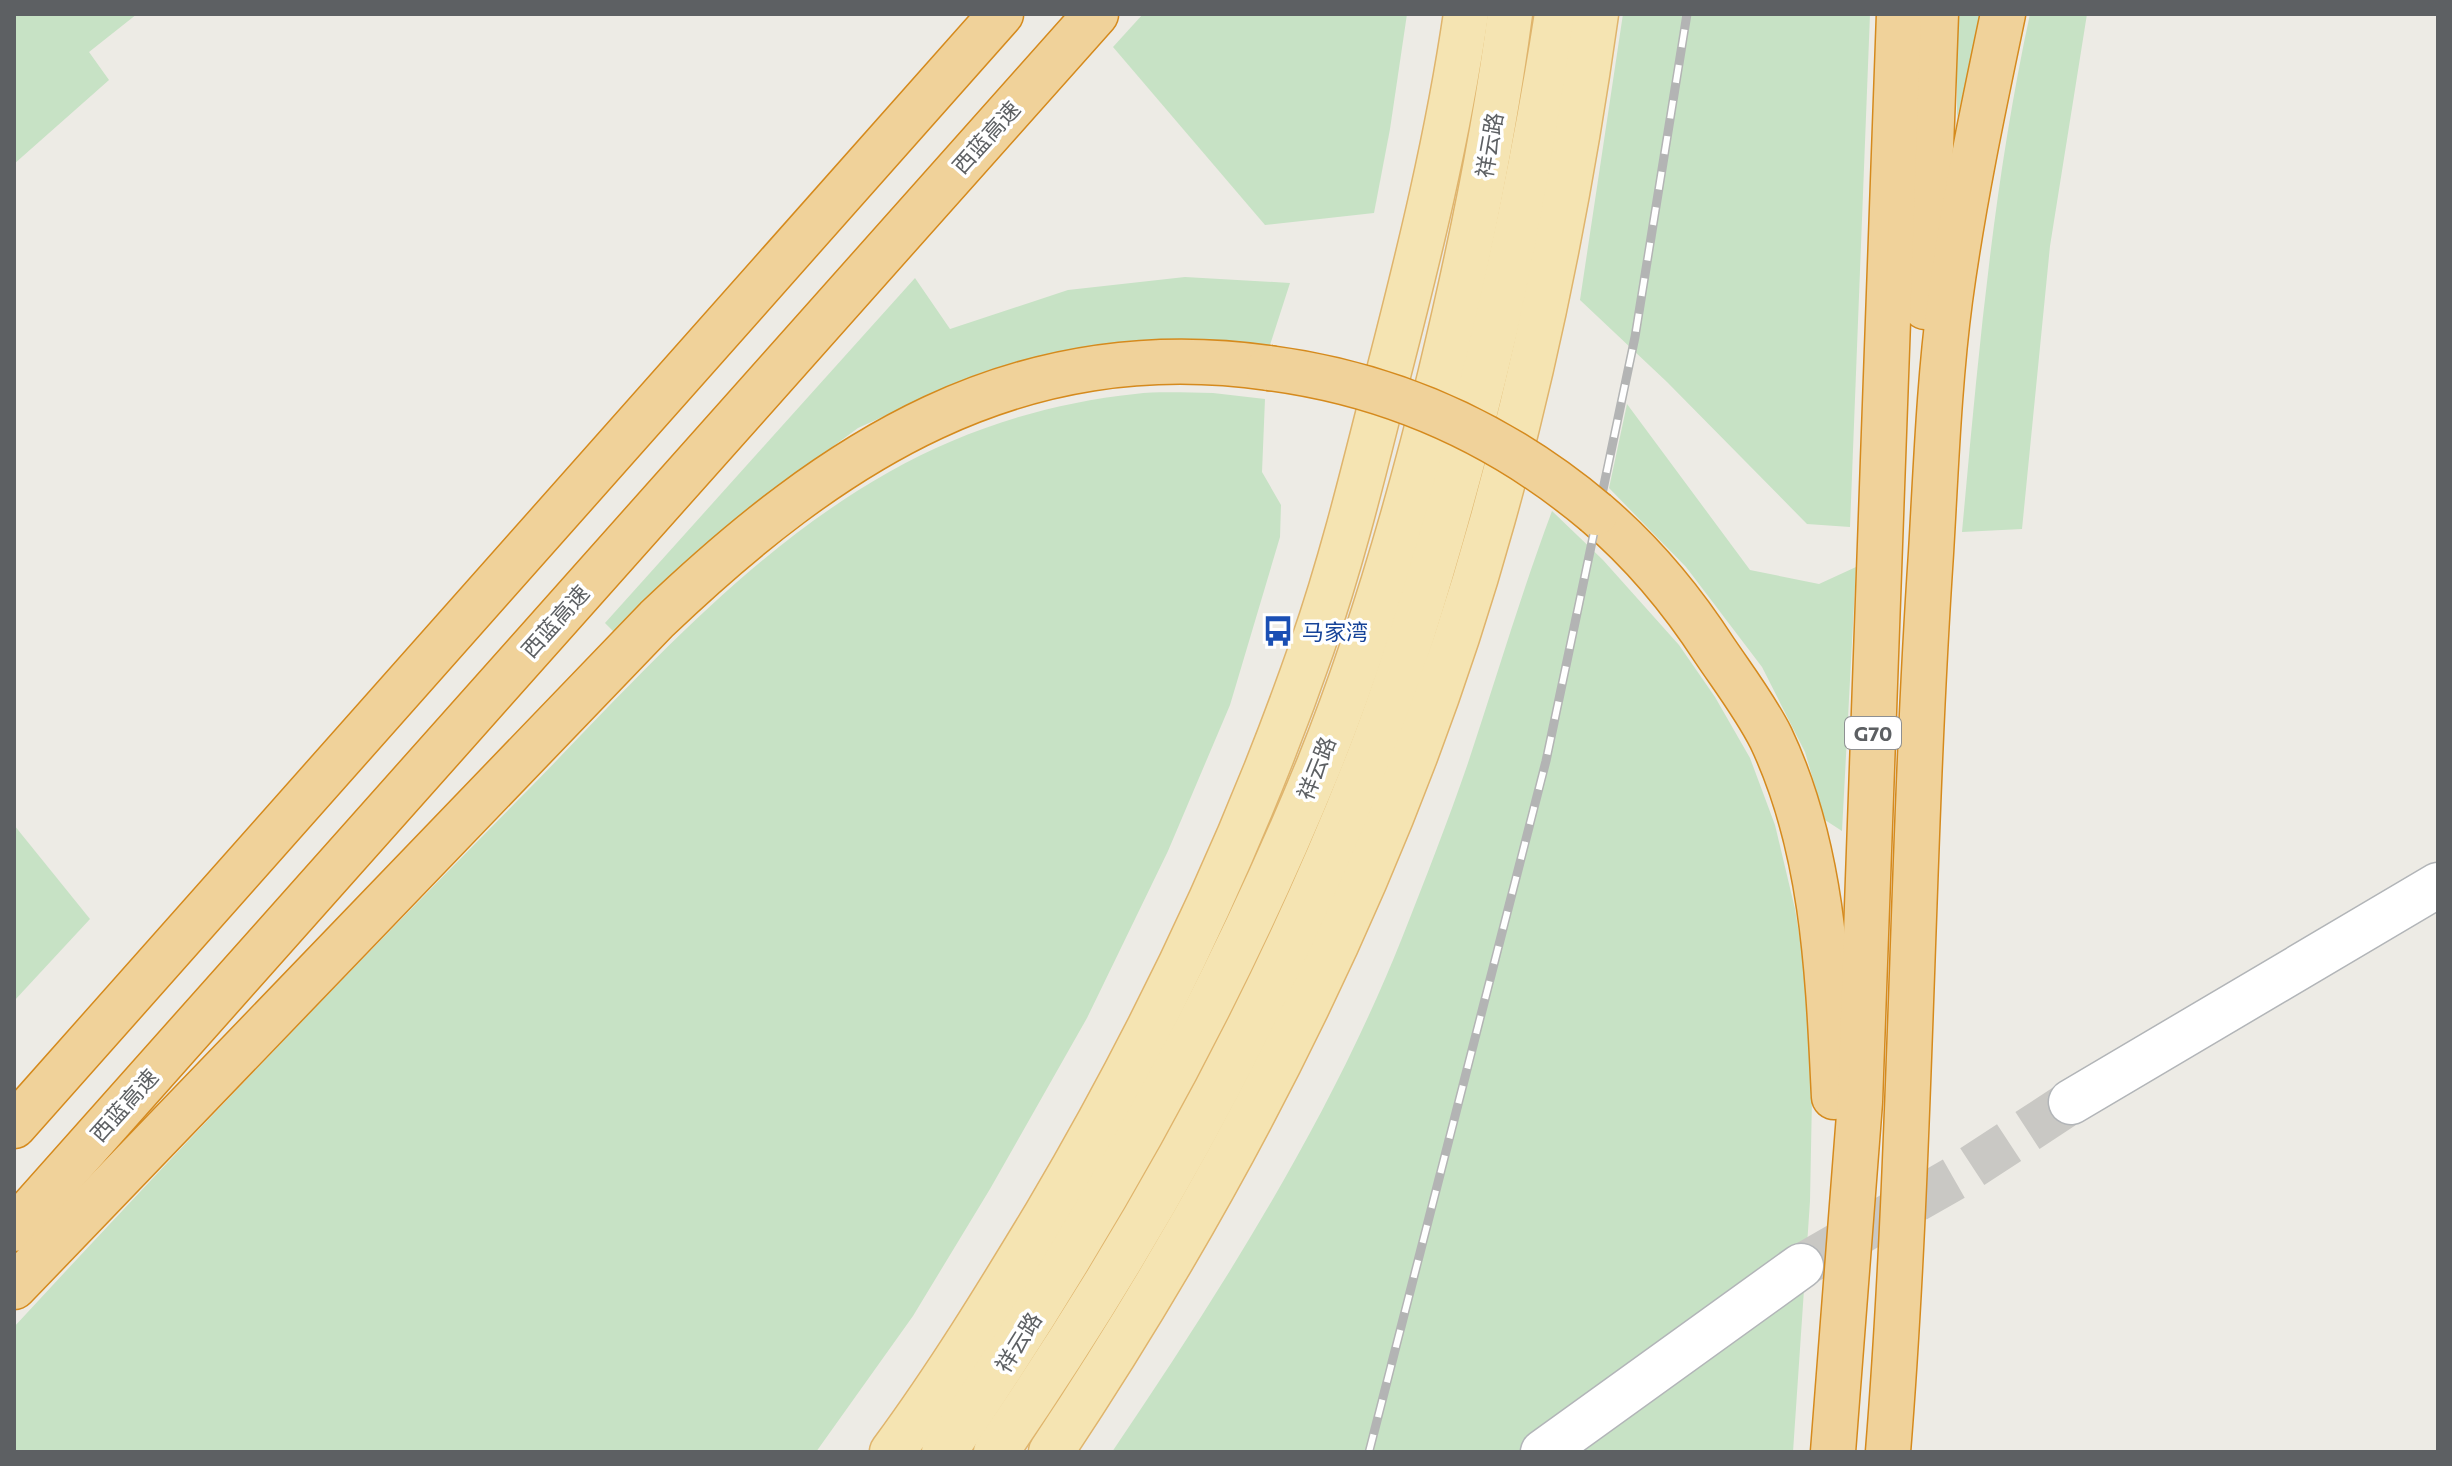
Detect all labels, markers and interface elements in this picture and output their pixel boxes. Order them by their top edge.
street label: 西蓝高速 [947,95,1025,179]
street label: 祥云路 [1470,110,1508,180]
street label: 西蓝高速 [516,579,594,663]
bus stop icon: 马家湾 [1261,614,1295,648]
place label: 马家湾 [1302,618,1368,645]
road number: G70 [1845,717,1901,749]
street label: 祥云路 [1291,732,1341,804]
street label: 西蓝高速 [85,1063,163,1147]
street label: 祥云路 [989,1307,1047,1377]

